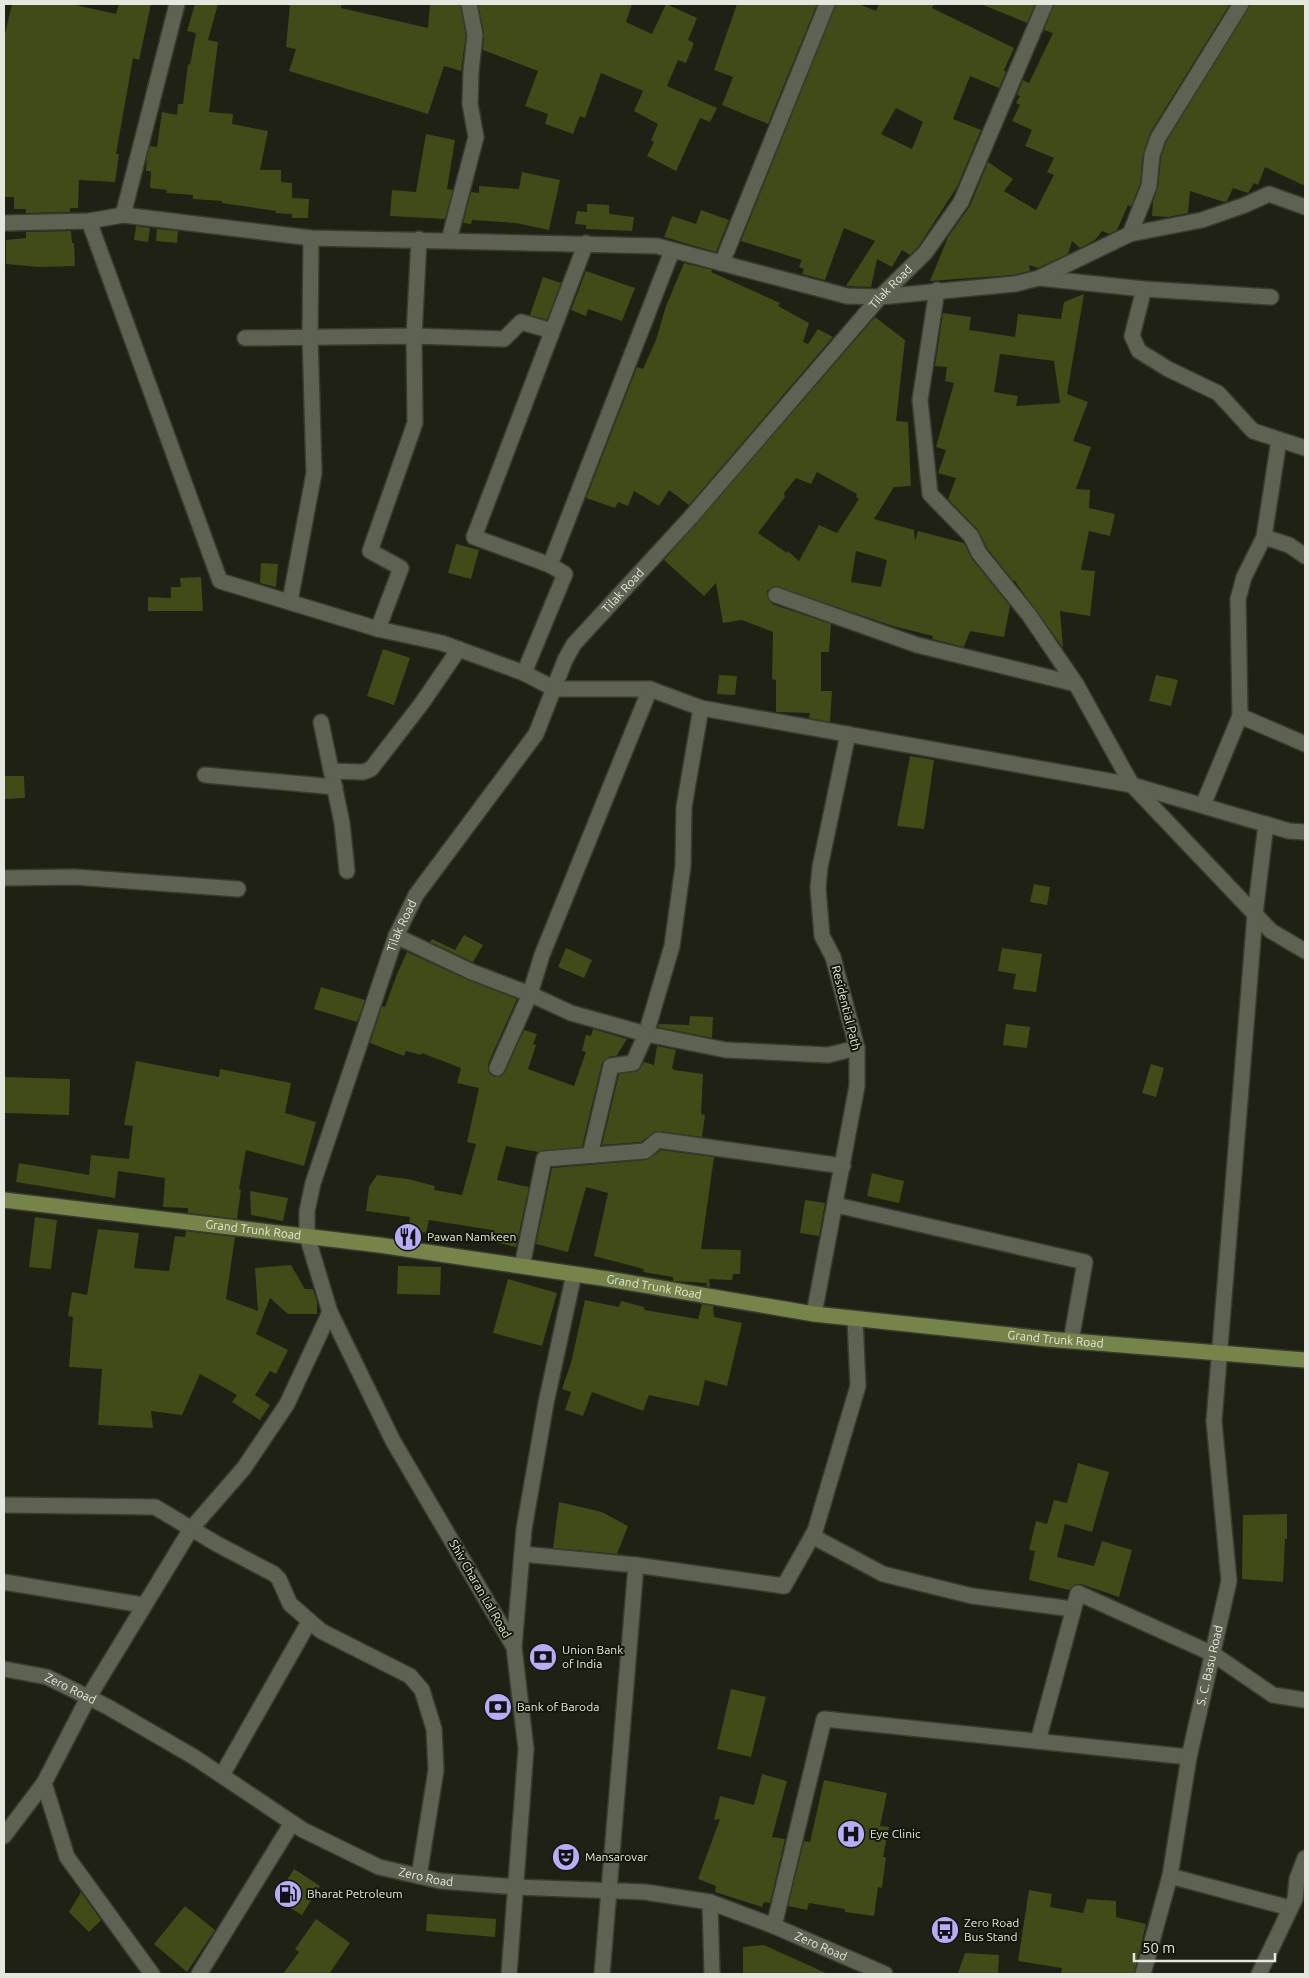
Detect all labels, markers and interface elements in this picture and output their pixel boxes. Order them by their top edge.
street label: Tilak Road [866,262,915,311]
street label: Tilak Road [599,566,646,615]
street label: Tilak Road [384,897,419,953]
street label: Residential Path [830,964,863,1052]
street label: Grand Trunk Road [205,1217,302,1242]
restaurant icon: Pawan Namkeen [393,1222,423,1252]
place label: Pawan Namkeen [427,1230,516,1243]
street label: Grand Trunk Road [606,1272,703,1301]
street label: Grand Trunk Road [1007,1328,1104,1350]
street label: Shiv Charan Lal Road [447,1537,514,1640]
street label: S. C. Basu Road [1194,1624,1225,1707]
bank icon: Union Bank of India [528,1642,558,1672]
place label: Union Bank of India [562,1643,623,1670]
street label: Zero Road [43,1670,99,1706]
bank icon: Bank of Baroda [483,1692,513,1722]
place label: Bank of Baroda [517,1700,599,1713]
hospital icon: Eye Clinic [836,1819,866,1849]
place label: Eye Clinic [870,1827,921,1840]
theatre icon: Mansarovar [551,1842,581,1872]
place label: Mansarovar [585,1850,648,1863]
street label: Zero Road [398,1865,454,1888]
fuel station icon: Bharat Petroleum [273,1879,303,1909]
place label: Bharat Petroleum [307,1887,403,1900]
bus stop icon: Zero Road Bus Stand [930,1915,960,1945]
place label: Zero Road Bus Stand [964,1916,1019,1943]
street label: Zero Road [793,1929,849,1963]
scale bar [1134,1930,1275,1962]
text: 50 m [1142,1939,1175,1956]

